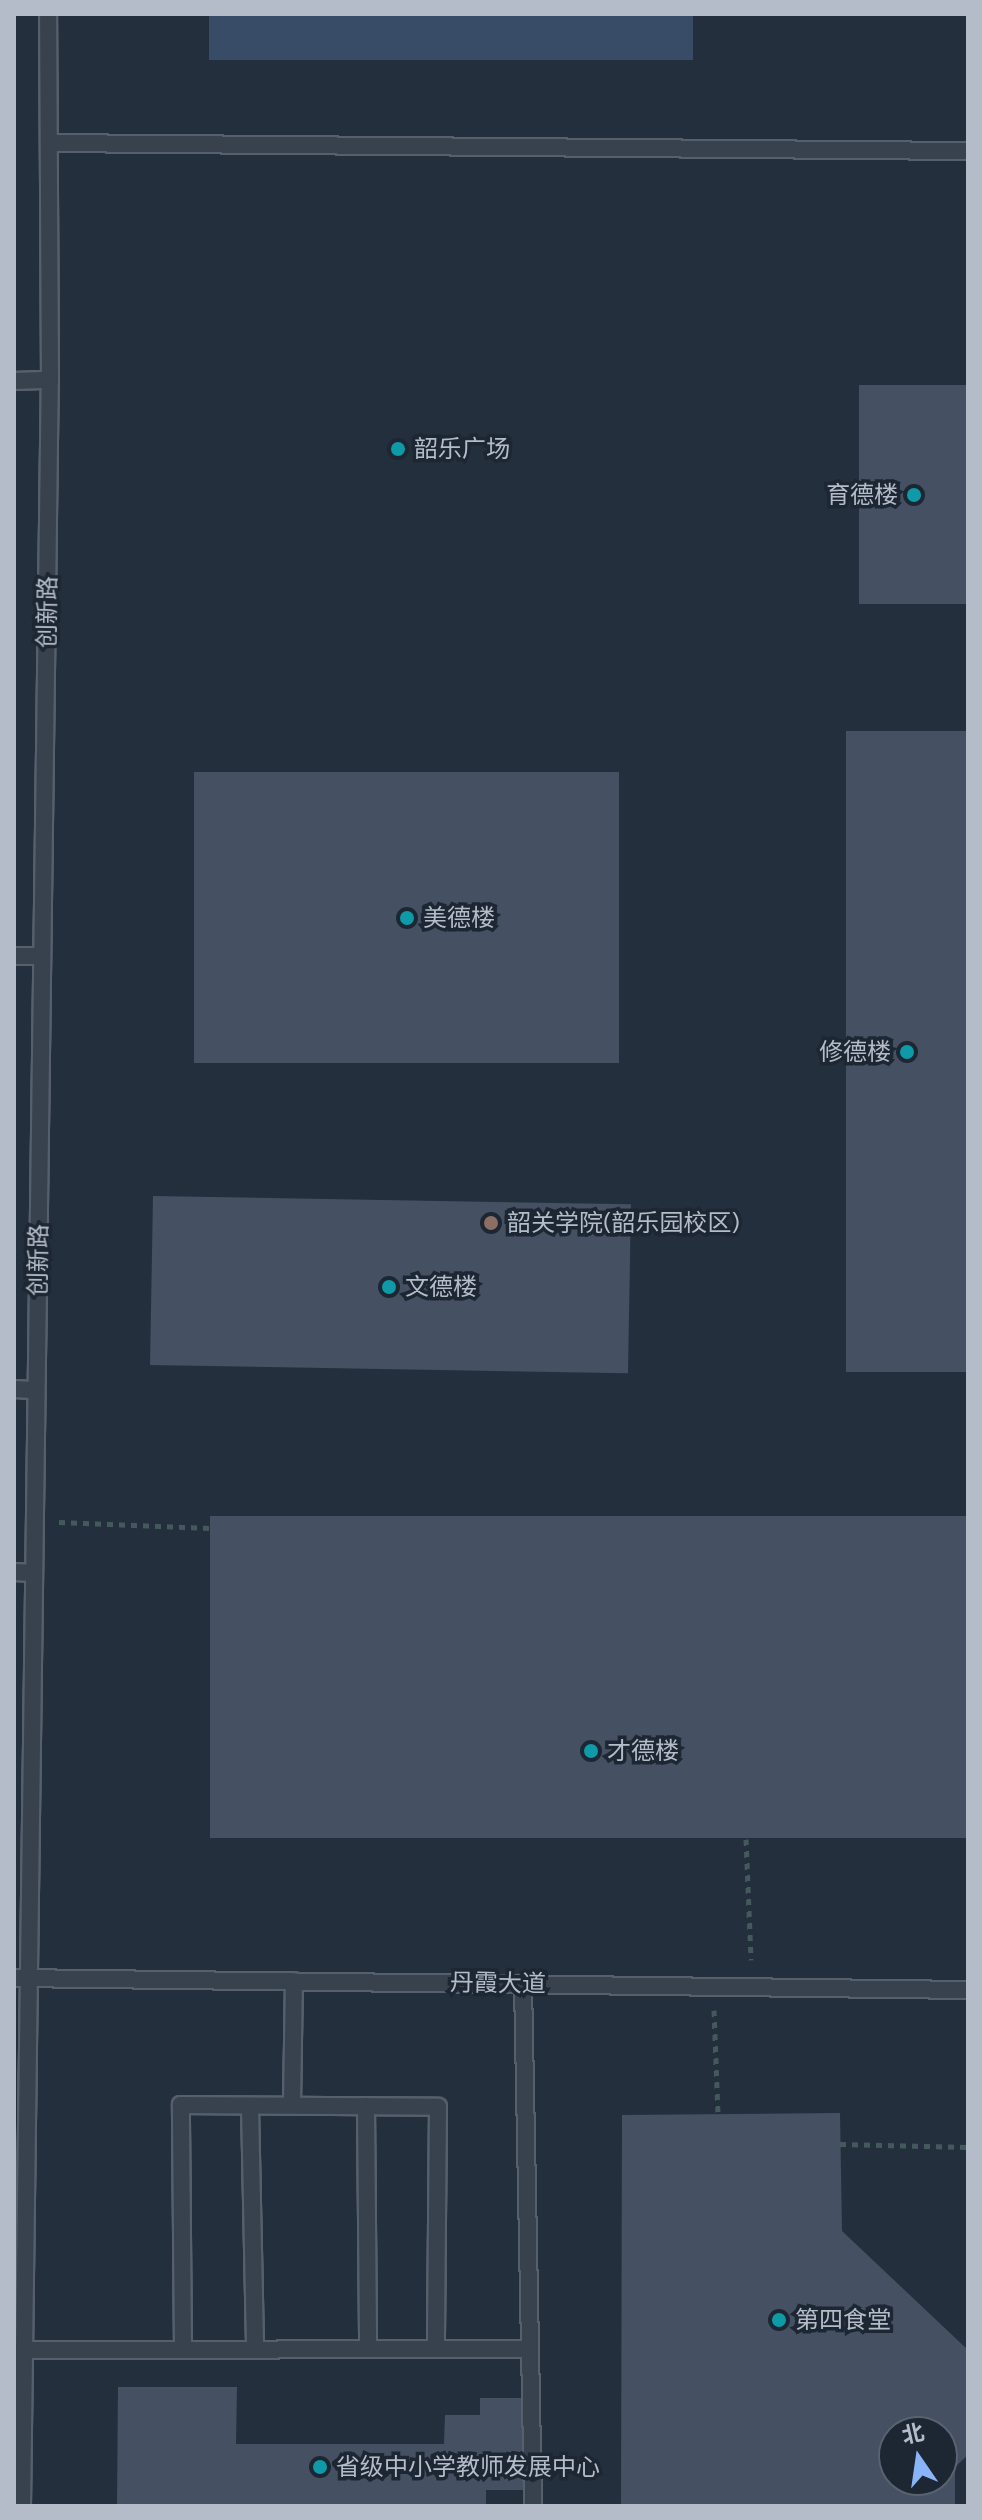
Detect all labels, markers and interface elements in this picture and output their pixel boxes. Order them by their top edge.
place label: 韶乐广场 [414,435,510,463]
marker: 韶乐广场 [389,440,407,458]
place label: 育德楼 [826,481,898,509]
marker: 育德楼 [905,486,923,504]
street label: 创新路 [32,576,62,648]
place label: 美德楼 [423,904,495,932]
marker: 美德楼 [398,909,416,927]
place label: 修德楼 [819,1038,891,1066]
marker: 修德楼 [898,1043,916,1061]
place label: 韶关学院(韶乐园校区) [507,1209,740,1237]
marker: 韶关学院(韶乐园校区) [482,1214,500,1232]
street label: 创新路 [23,1224,53,1296]
place label: 文德楼 [405,1273,477,1301]
marker: 文德楼 [380,1278,398,1296]
place label: 才德楼 [607,1737,679,1765]
marker: 才德楼 [582,1742,600,1760]
street label: 丹霞大道 [450,1968,546,1998]
place label: 第四食堂 [795,2306,891,2334]
marker: 第四食堂 [770,2311,788,2329]
north arrow [878,2416,958,2496]
text: 北 [899,2418,927,2450]
place label: 省级中小学教师发展中心 [336,2453,600,2481]
marker: 省级中小学教师发展中心 [311,2458,329,2476]

